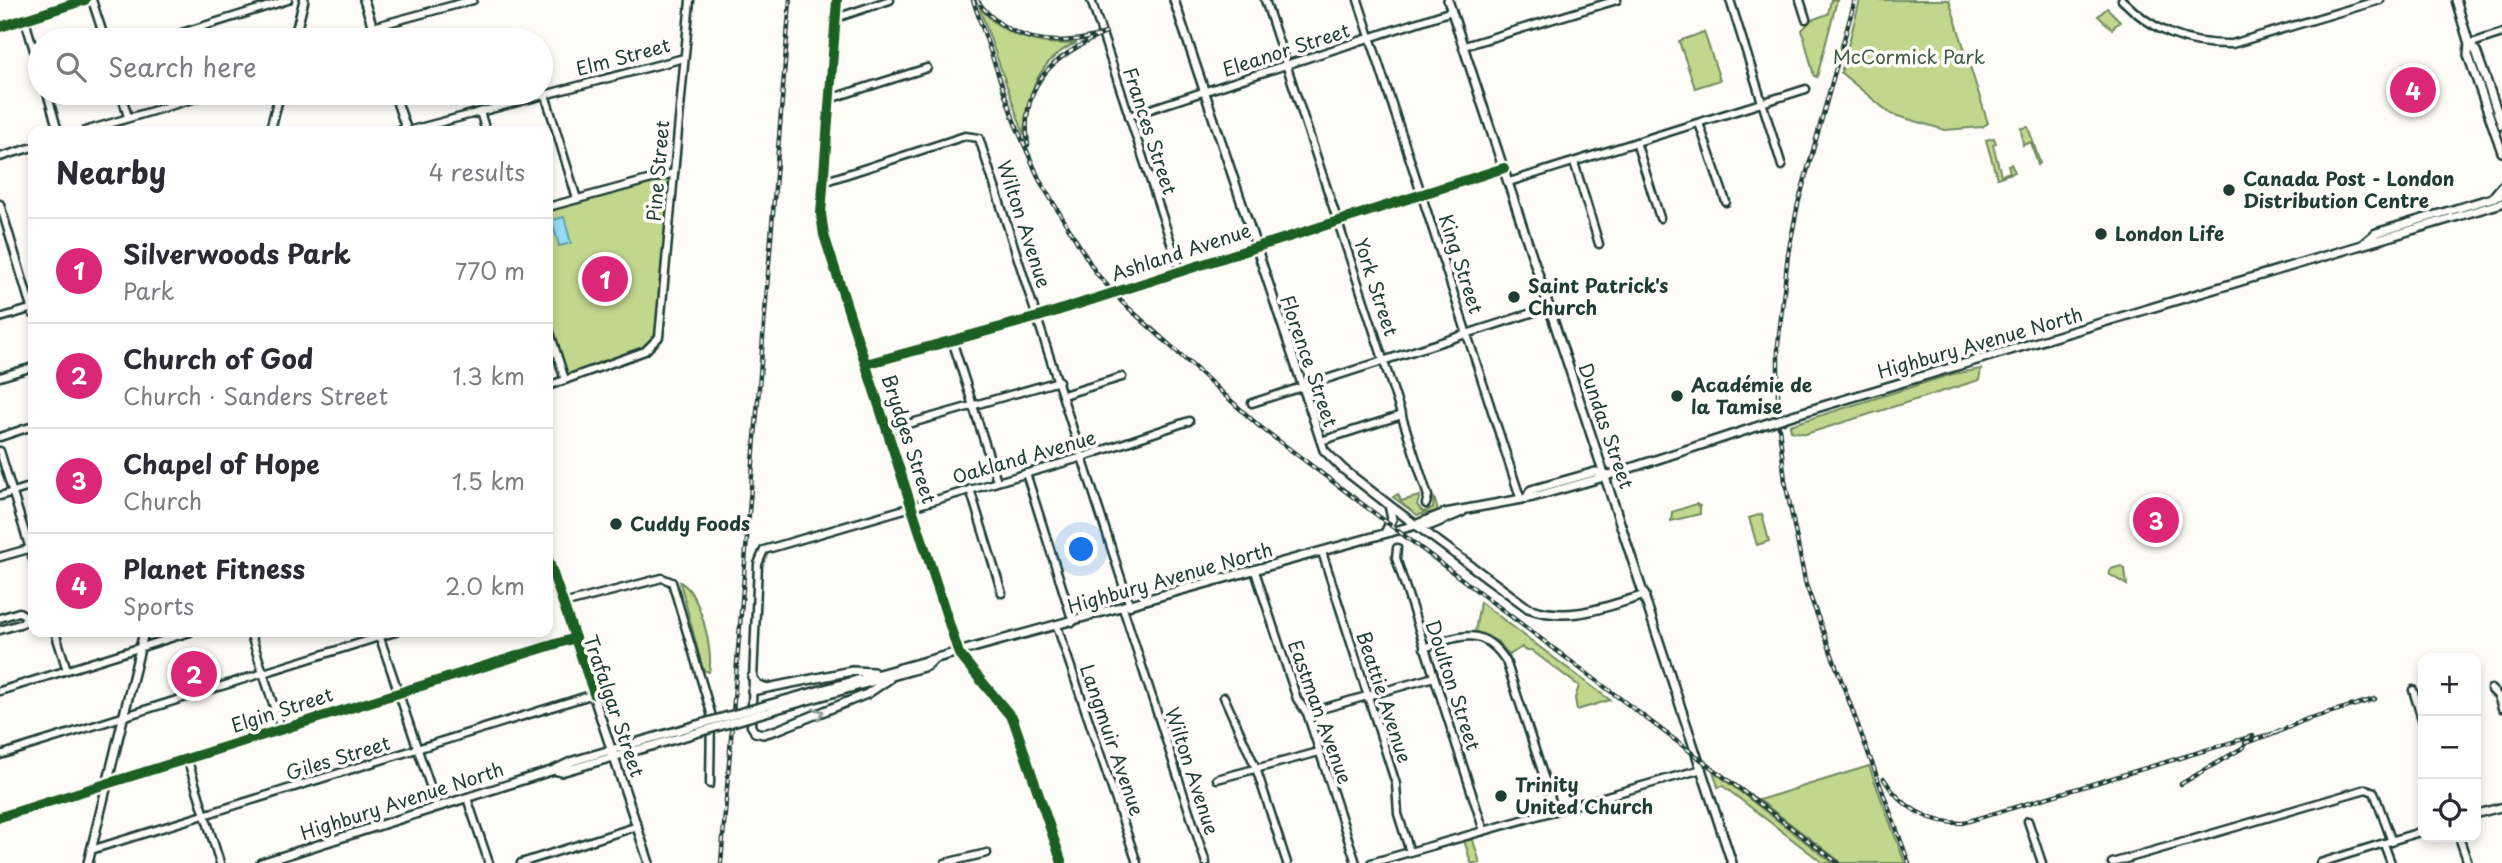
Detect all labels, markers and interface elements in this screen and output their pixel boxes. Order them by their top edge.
street label: Eleanor Street [1218,15,1353,83]
search box [28,28,553,105]
street label: Elm Street [573,30,673,82]
park label: McCormick Park [1833,42,1986,70]
text: Search here [108,47,257,86]
icon: search [52,48,90,86]
street label: Frances Street [1117,63,1185,198]
pin: 4 [2390,64,2436,116]
street label: Pine Street [639,119,675,223]
text: Nearby [56,149,166,194]
text: 4 results [429,154,525,189]
street label: Wilton Avenue [991,156,1059,291]
place label: Canada Post - London Distribution Centre [2243,164,2454,214]
marker: Canada Post - London Distribution Centre [2221,182,2237,198]
street label: King Street [1433,210,1491,317]
street label: Ashland Avenue [1107,215,1254,287]
place label: London Life [2115,219,2224,247]
marker: London Life [2093,226,2109,242]
text: Silverwoods Park [123,234,351,273]
street label: York Street [1348,234,1406,340]
text: 1 [74,253,85,288]
text: 770 m [455,253,525,288]
pin: 1 [582,253,628,305]
place label: Saint Patrick's Church [1528,271,1668,321]
text: Park [123,273,174,308]
marker: Saint Patrick's Church [1506,289,1522,305]
street label: Florence Street [1274,291,1346,431]
street label: Highbury Avenue North [1874,299,2086,385]
text: Church of God [123,339,313,378]
text: 2 [71,358,87,393]
text: 1.3 km [453,358,525,393]
street label: Dundas Street [1572,359,1642,493]
street label: Brydges Street [876,370,944,507]
place label: Académie de la Tamise [1690,370,1812,420]
text: Church · Sanders Street [123,378,388,413]
marker: Académie de la Tamise [1669,388,1685,404]
street label: Oakland Avenue [949,422,1099,490]
text: Chapel of Hope [123,444,320,483]
text: 3 [71,463,87,498]
text: 1.5 km [452,463,525,498]
text: Church [123,483,202,518]
pin: 3 [2133,494,2179,546]
place label: Cuddy Foods [630,509,750,537]
marker: Cuddy Foods [608,516,624,532]
your location [1064,532,1098,566]
street label: Highbury Avenue North [1064,534,1276,620]
text: Planet Fitness [123,549,305,588]
text: 4 [71,568,87,603]
text: 2.0 km [445,568,525,603]
text: Sports [123,588,194,623]
street label: Doulton Street [1420,616,1488,754]
street label: Beattie Avenue [1350,627,1419,766]
street label: Trafalgar Street [578,631,652,781]
street label: Eastman Avenue [1282,636,1360,788]
pin: 2 [171,648,217,700]
map controls [2418,653,2481,842]
button: + [2418,653,2481,716]
street label: Langmuir Avenue [1074,660,1152,819]
street label: Elgin Street [227,679,336,739]
street label: Wilton Avenue [1159,703,1227,838]
one-way arrow [813,708,825,722]
button: − [2418,716,2481,779]
street label: Giles Street [282,728,393,786]
street label: Highbury Avenue North [296,754,507,846]
place label: Trinity United Church [1515,770,1653,820]
button: locate [2418,779,2481,842]
marker: Trinity United Church [1493,788,1509,804]

